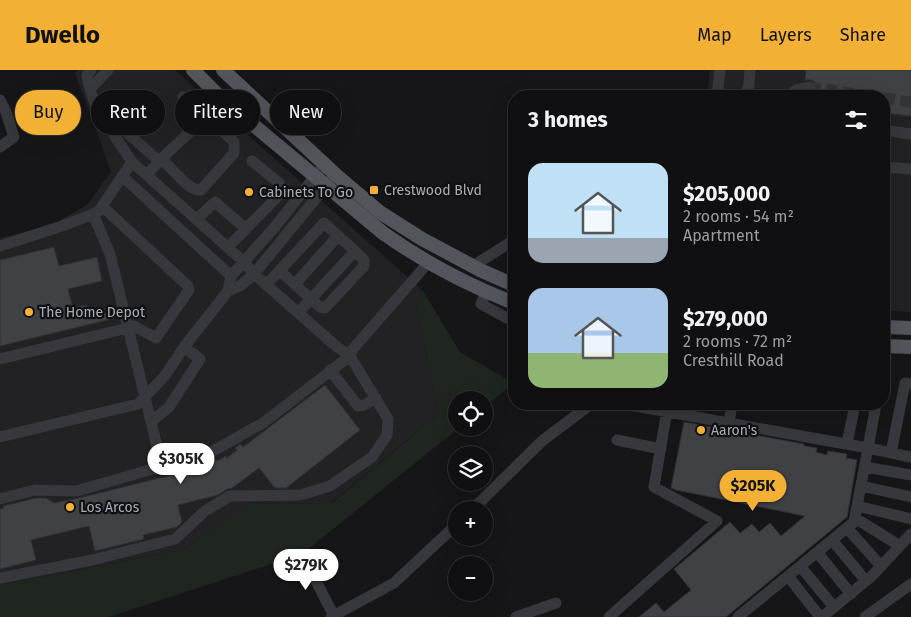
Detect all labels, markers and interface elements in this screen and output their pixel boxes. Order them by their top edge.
text: Dwello [25,21,100,49]
text: Map [697,24,732,46]
text: Layers [760,24,812,46]
text: Share [840,24,886,46]
chip: Buy [15,90,81,135]
chip: Rent [91,90,165,135]
chip: Filters [175,90,260,135]
chip: New [270,90,341,135]
icon: filters [842,106,870,134]
text: 3 homes [528,107,608,133]
text: $205,000 [683,181,770,207]
place label: Crestwood Blvd [384,182,482,199]
icon: home [568,183,628,243]
place label: Cabinets To Go [259,184,353,201]
marker: Crestwood Blvd [368,184,380,196]
marker: Cabinets To Go [243,186,255,198]
text: 2 rooms · 54 m² [683,207,794,226]
text: Apartment [683,226,760,245]
place label: The Home Depot [39,304,146,321]
marker: The Home Depot [23,306,35,318]
text: $279,000 [683,306,768,332]
icon: home [568,308,628,368]
text: 2 rooms · 72 m² [683,332,792,351]
text: Cresthill Road [683,351,784,370]
map controls [448,391,493,601]
button: locate [448,391,493,436]
place label: Aaron's [711,422,758,439]
marker: Aaron's [695,424,707,436]
pin: $305K [146,442,216,485]
button: layers [448,446,493,491]
text: $305K [158,449,204,468]
pin: $205K [718,470,788,512]
text: $205K [731,476,775,495]
place label: Los Arcos [80,499,140,516]
marker: Los Arcos [64,501,76,513]
button: + [448,501,493,546]
pin: $279K [271,548,341,591]
text: $279K [284,555,328,574]
button: − [448,556,493,601]

